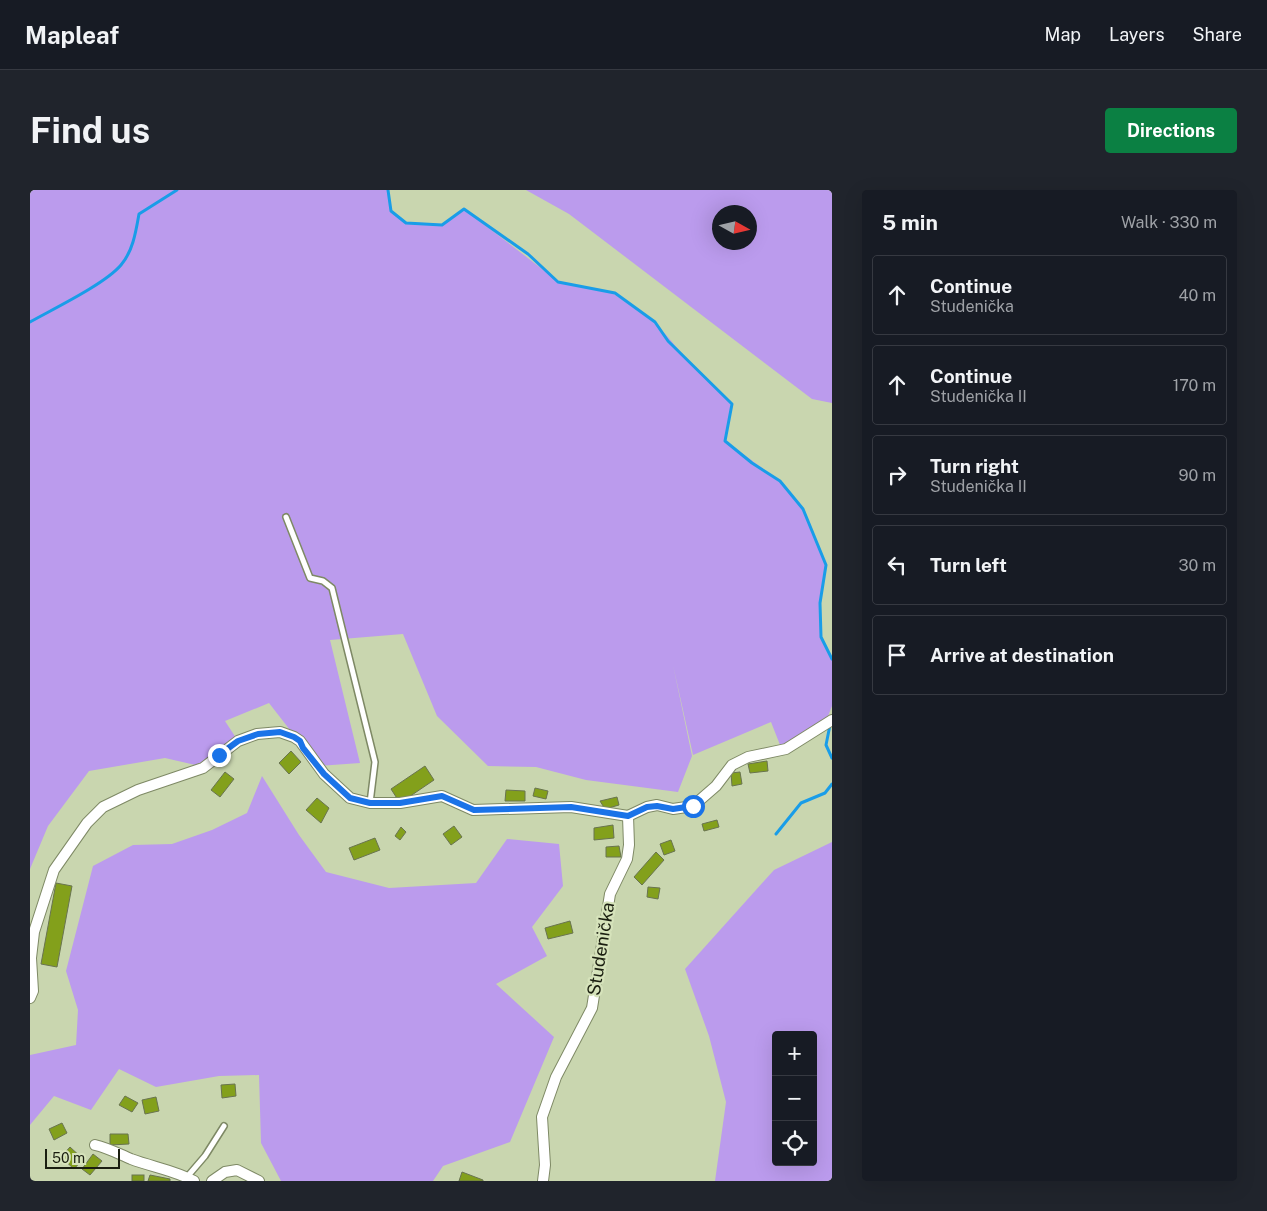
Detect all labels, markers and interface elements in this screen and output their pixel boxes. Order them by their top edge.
text: Mapleaf [25,21,119,49]
text: Map [1045,24,1081,45]
text: Layers [1109,24,1165,45]
text: Share [1193,24,1242,45]
button: Directions [1105,108,1237,153]
text: Find us [30,110,150,151]
north arrow [712,205,757,250]
text: 5 min [882,210,938,235]
text: Walk · 330 m [1121,213,1217,232]
text: Continue [930,275,1012,297]
icon: ahead [883,281,911,309]
text: 40 m [1178,286,1216,305]
text: Studenička [930,297,1014,316]
text: Continue [930,365,1012,387]
icon: ahead [883,371,911,399]
text: 170 m [1173,376,1216,395]
text: Studenička II [930,387,1027,406]
text: Turn right [930,455,1019,477]
icon: right [883,461,911,489]
text: 90 m [1179,466,1216,485]
text: Studenička II [930,477,1027,496]
icon: left [883,551,911,579]
text: Turn left [930,554,1007,576]
text: 30 m [1179,556,1216,575]
icon: arrive [883,641,911,669]
text: Arrive at destination [930,644,1114,666]
route end [208,744,231,767]
route start [682,795,705,818]
street label: Studenička [583,901,618,997]
map controls [772,1031,817,1166]
button: + [772,1031,817,1076]
button: − [772,1076,817,1121]
button: locate [772,1121,817,1166]
scale bar [45,1146,120,1169]
text: 50 m [52,1150,85,1166]

